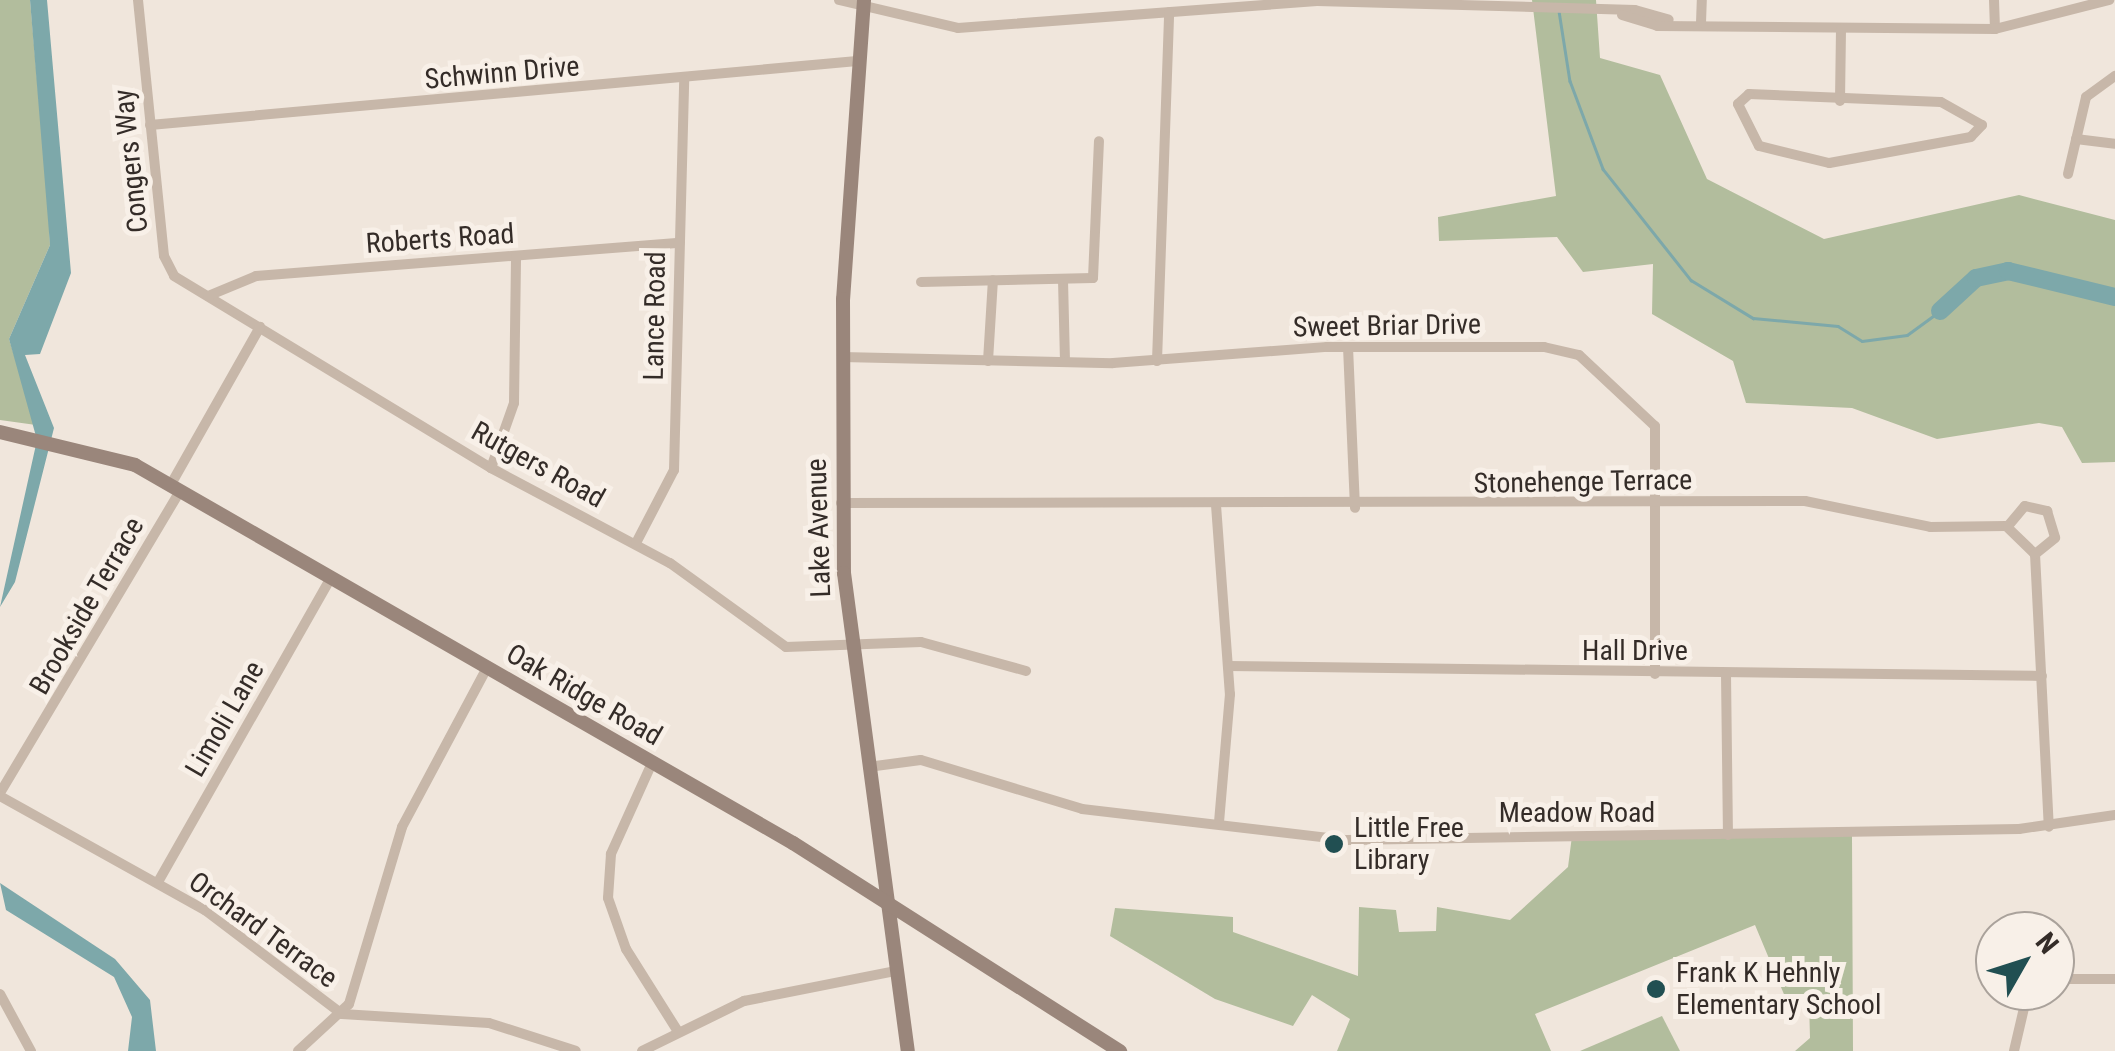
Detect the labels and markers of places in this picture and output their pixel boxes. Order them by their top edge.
place label: Little Free Library [1354,811,1464,877]
marker: Little Free Library [1323,833,1345,855]
place label: Frank K Hehnly Elementary School [1676,956,1881,1022]
marker: Frank K Hehnly Elementary School [1645,978,1667,1000]

